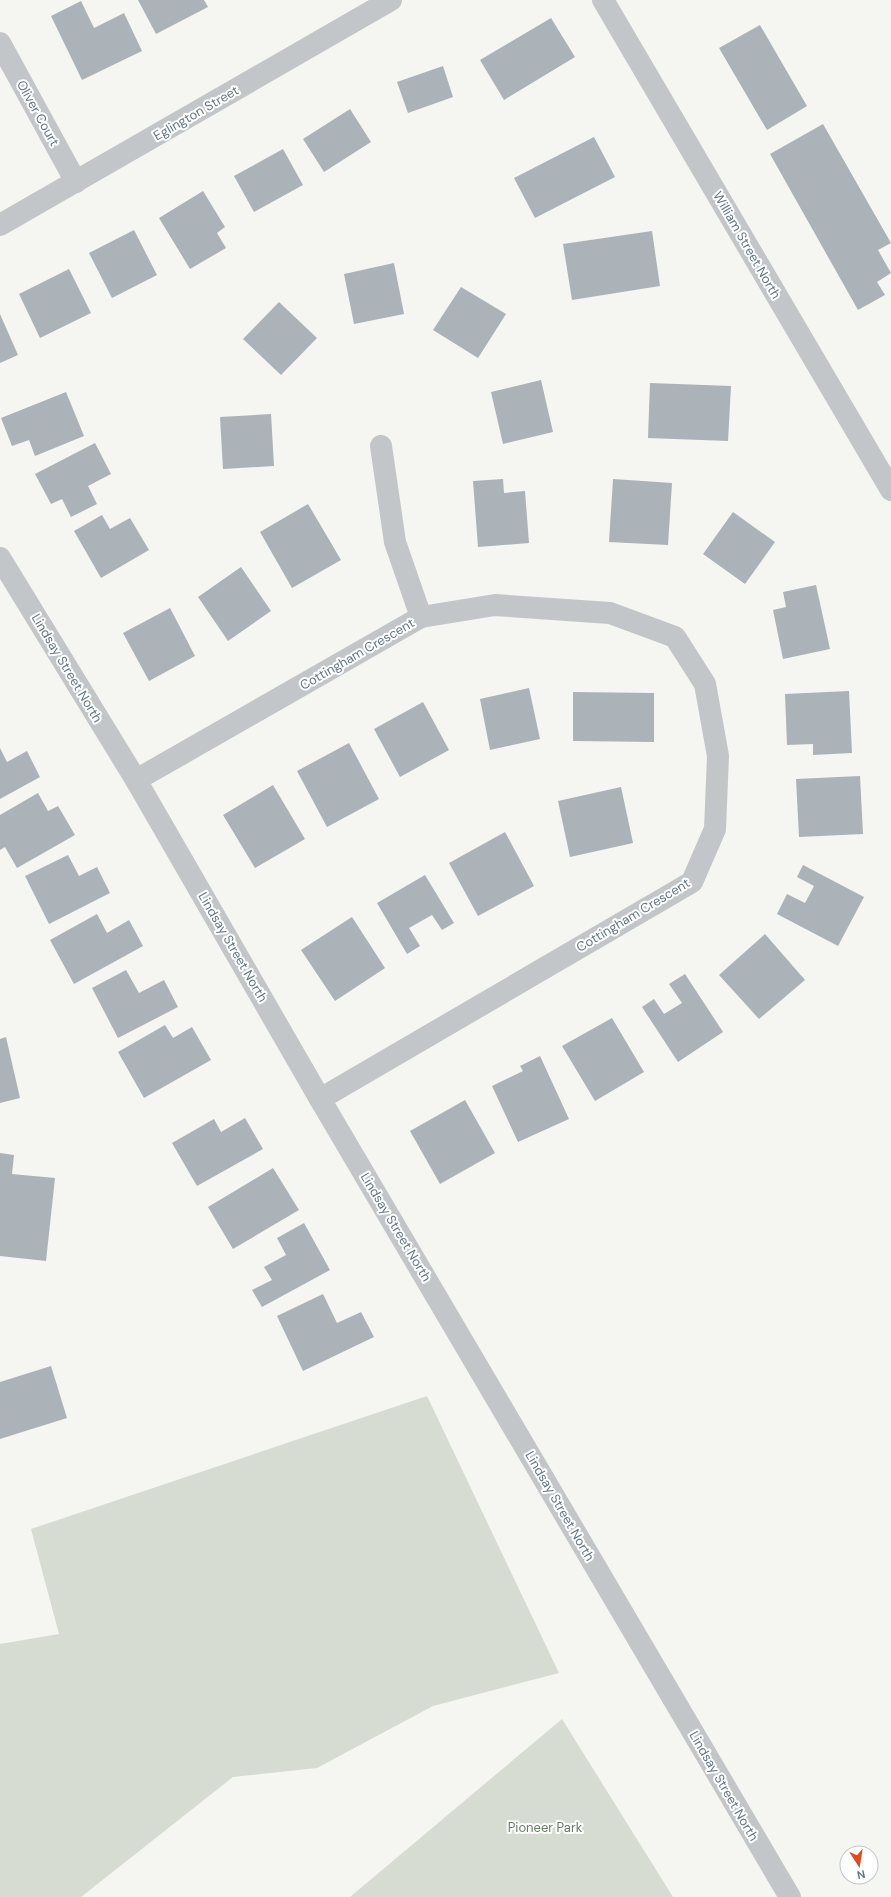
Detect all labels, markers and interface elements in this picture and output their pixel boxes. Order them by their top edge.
street label: Oliver Court [13,77,63,149]
street label: Eglington Street [150,82,242,144]
street label: William Street North [709,188,785,302]
street label: Lindsay Street North [28,610,106,726]
street label: Cottingham Crescent [297,614,417,694]
street label: Cottingham Crescent [573,874,693,956]
street label: Lindsay Street North [195,889,271,1005]
street label: Lindsay Street North [357,1169,435,1285]
street label: Lindsay Street North [522,1448,598,1564]
street label: Lindsay Street North [686,1728,762,1844]
park label: Pioneer Park [508,1819,583,1836]
north arrow [839,1845,879,1885]
text: N [856,1867,866,1882]

